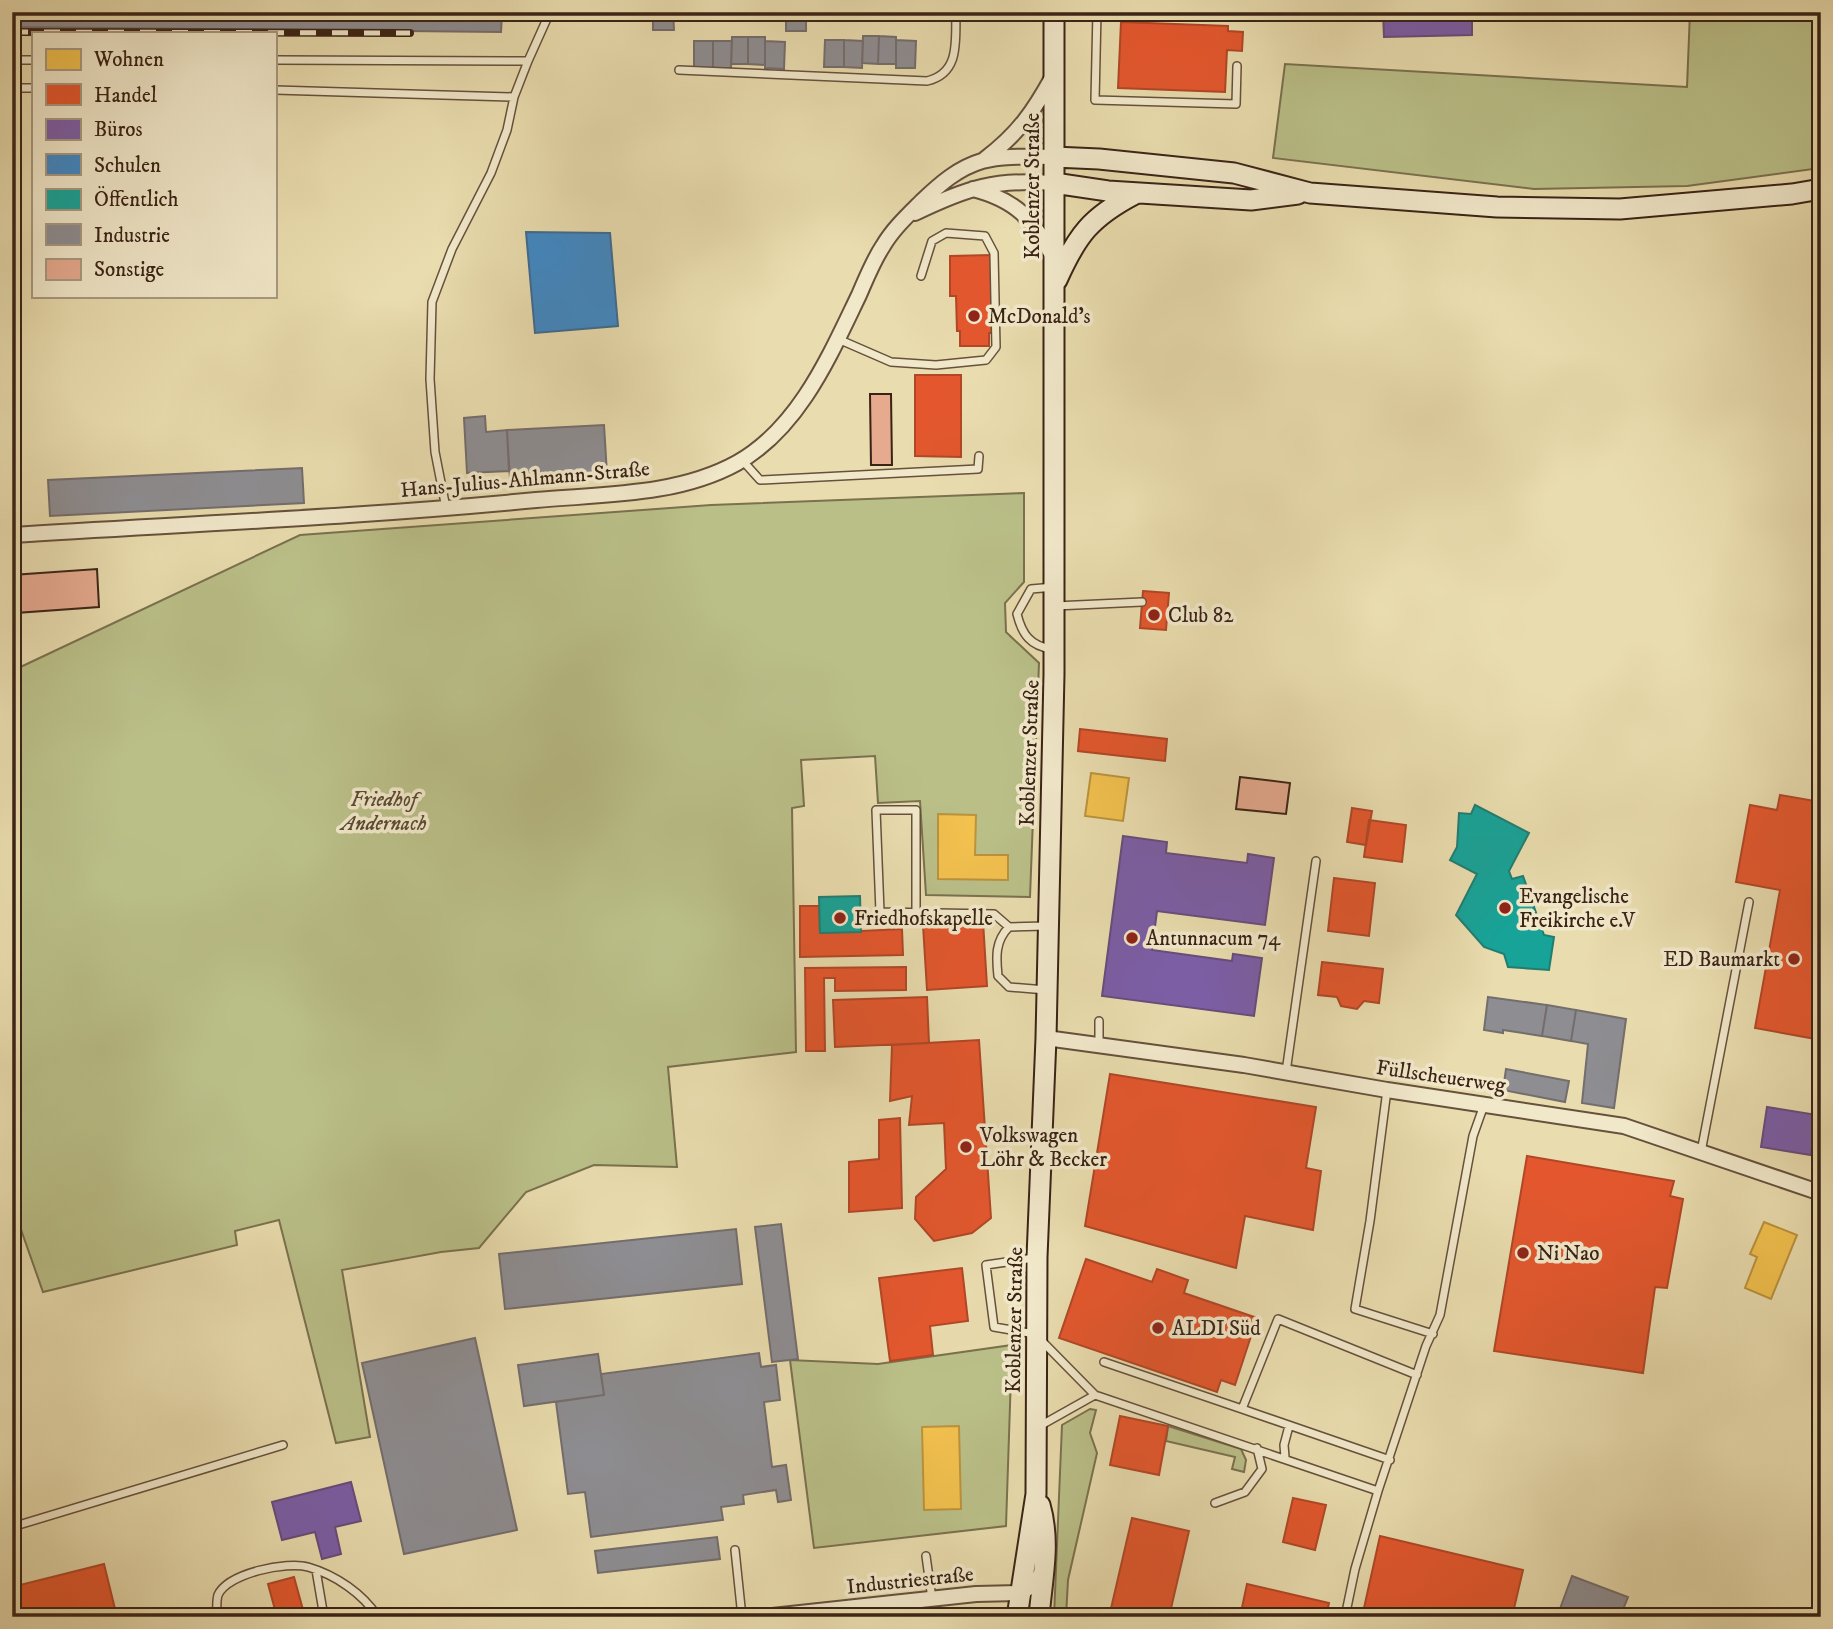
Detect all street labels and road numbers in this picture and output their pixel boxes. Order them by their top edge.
street label: Koblenzer Straße [1020,113,1046,259]
street label: Hans-Julius-Ahlmann-Straße [399,456,651,504]
street label: Koblenzer Straße [1014,679,1046,827]
street label: Füllscheuerweg [1375,1055,1508,1099]
street label: Koblenzer Straße [1001,1246,1029,1393]
street label: Industriestraße [845,1561,975,1601]

